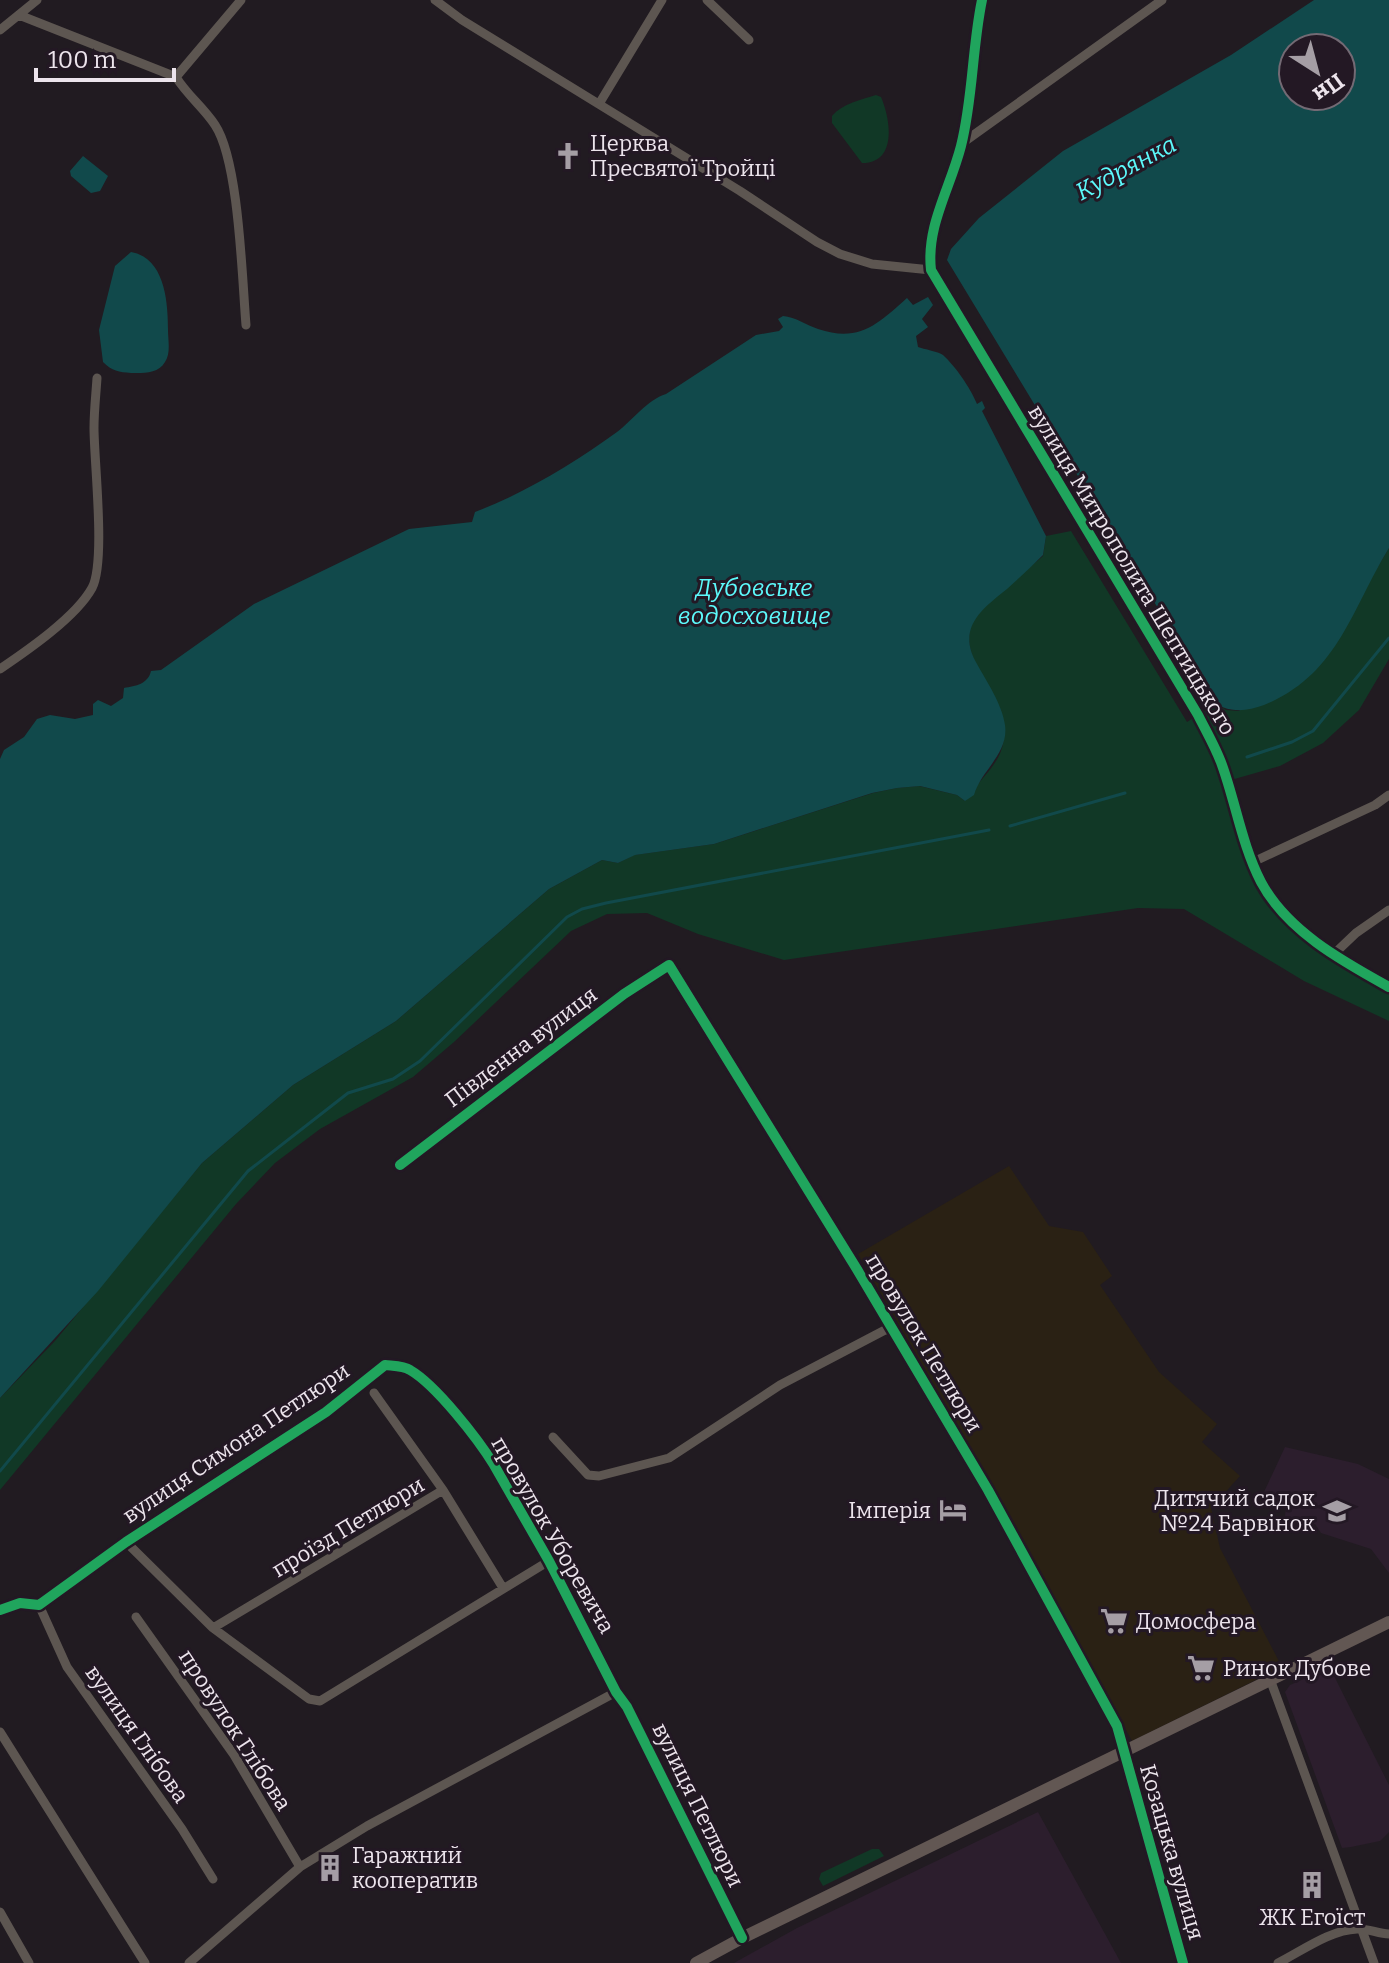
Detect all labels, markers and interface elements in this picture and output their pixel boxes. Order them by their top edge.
scale bar [36,32,174,82]
north arrow [1277,32,1357,112]
text: 100 m [48,46,116,74]
text: Пн [1307,68,1349,108]
place label: Церква Пресвятої Тройці [590,130,776,182]
water label: Кудрянка [1071,130,1181,206]
church icon: Церква Пресвятої Тройці [553,141,583,171]
street label: вулиця Митрополита Шептицького [1022,400,1242,740]
water label: Дубовське водосховище [678,574,830,630]
street label: Південна вулиця [440,981,602,1113]
street label: провулок Петлюри [860,1249,988,1437]
street label: вулиця Симона Петлюри [117,1357,355,1529]
street label: провулок Уборевича [486,1432,620,1638]
street label: проїзд Петлюри [267,1471,429,1583]
place label: Дитячий садок №24 Барвінок [1155,1485,1315,1537]
hotel icon: Імперія [938,1495,968,1525]
school or university icon: Дитячий садок №24 Барвінок [1322,1496,1352,1526]
place label: Імперія [848,1497,931,1524]
supermarket icon: Домосфера [1099,1606,1129,1636]
place label: Домосфера [1136,1608,1256,1635]
street label: провулок Глібова [173,1644,297,1816]
supermarket icon: Ринок Дубове [1186,1653,1216,1683]
place label: Ринок Дубове [1223,1655,1371,1682]
street label: вулиця Глібова [79,1660,195,1808]
street label: вулиця Петлюри [647,1718,749,1892]
street label: Козацька вулиця [1134,1761,1210,1943]
place label: Гаражний кооператив [352,1842,478,1894]
building icon: Гаражний кооператив [315,1853,345,1883]
building icon: ЖК Егоїст [1297,1870,1327,1900]
place label: ЖК Егоїст [1259,1904,1365,1931]

